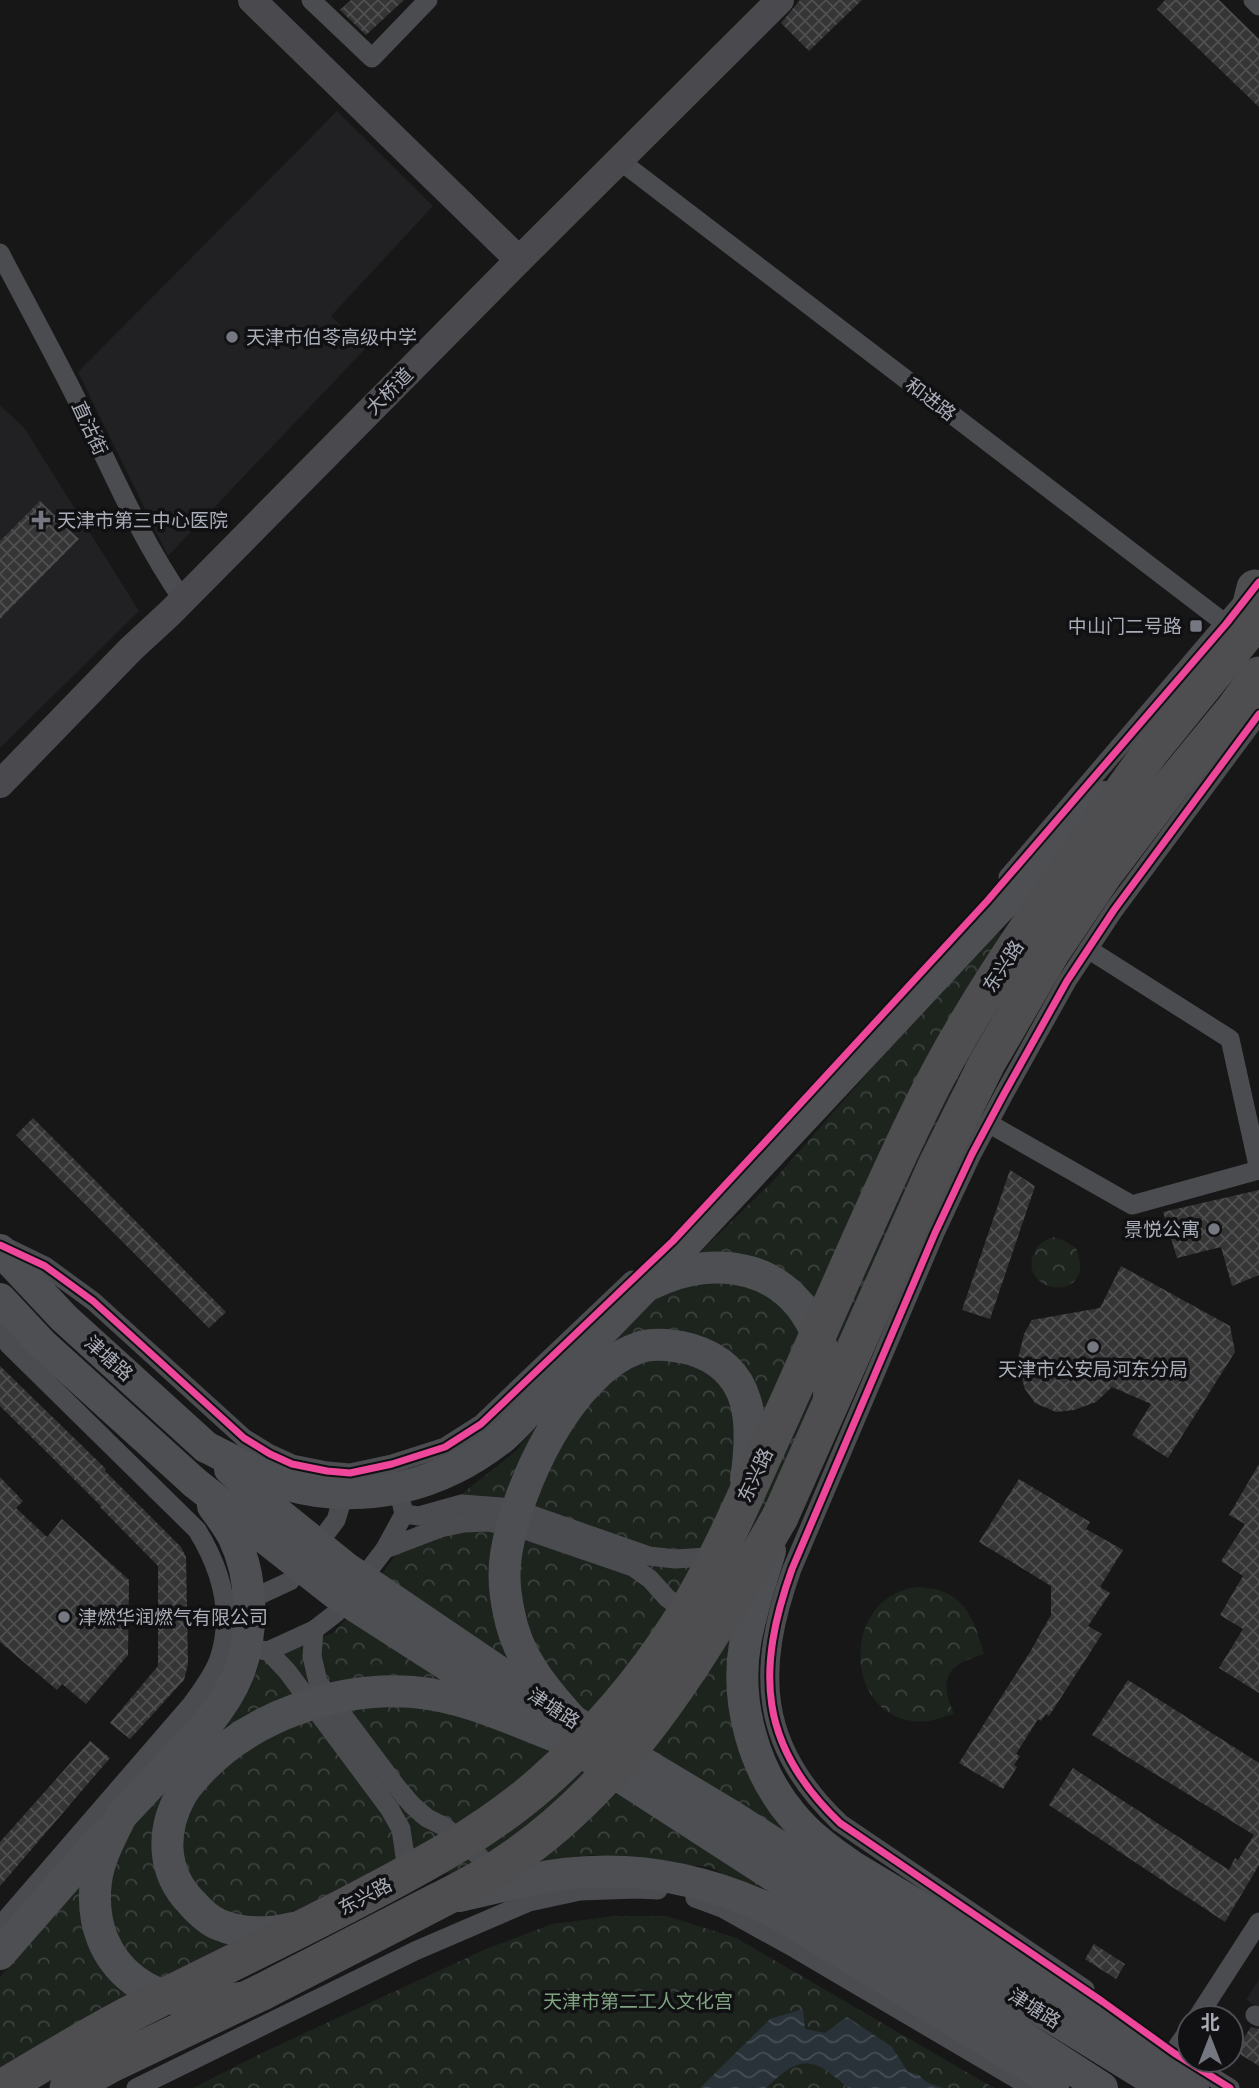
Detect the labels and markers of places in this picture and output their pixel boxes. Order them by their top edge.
place label: 天津市伯苓高级中学 [246,325,417,349]
marker: 天津市伯苓高级中学 [224,329,240,345]
place label: 天津市第三中心医院 [57,508,228,532]
marker: 天津市第三中心医院 [31,510,51,530]
place label: 中山门二号路 [1068,614,1182,638]
marker: 中山门二号路 [1188,618,1204,634]
place label: 景悦公寓 [1124,1217,1200,1241]
marker: 景悦公寓 [1206,1221,1222,1237]
marker: 天津市公安局河东分局 [1085,1339,1101,1355]
place label: 天津市公安局河东分局 [998,1357,1188,1381]
place label: 津燃华润燃气有限公司 [78,1605,268,1629]
marker: 津燃华润燃气有限公司 [56,1609,72,1625]

